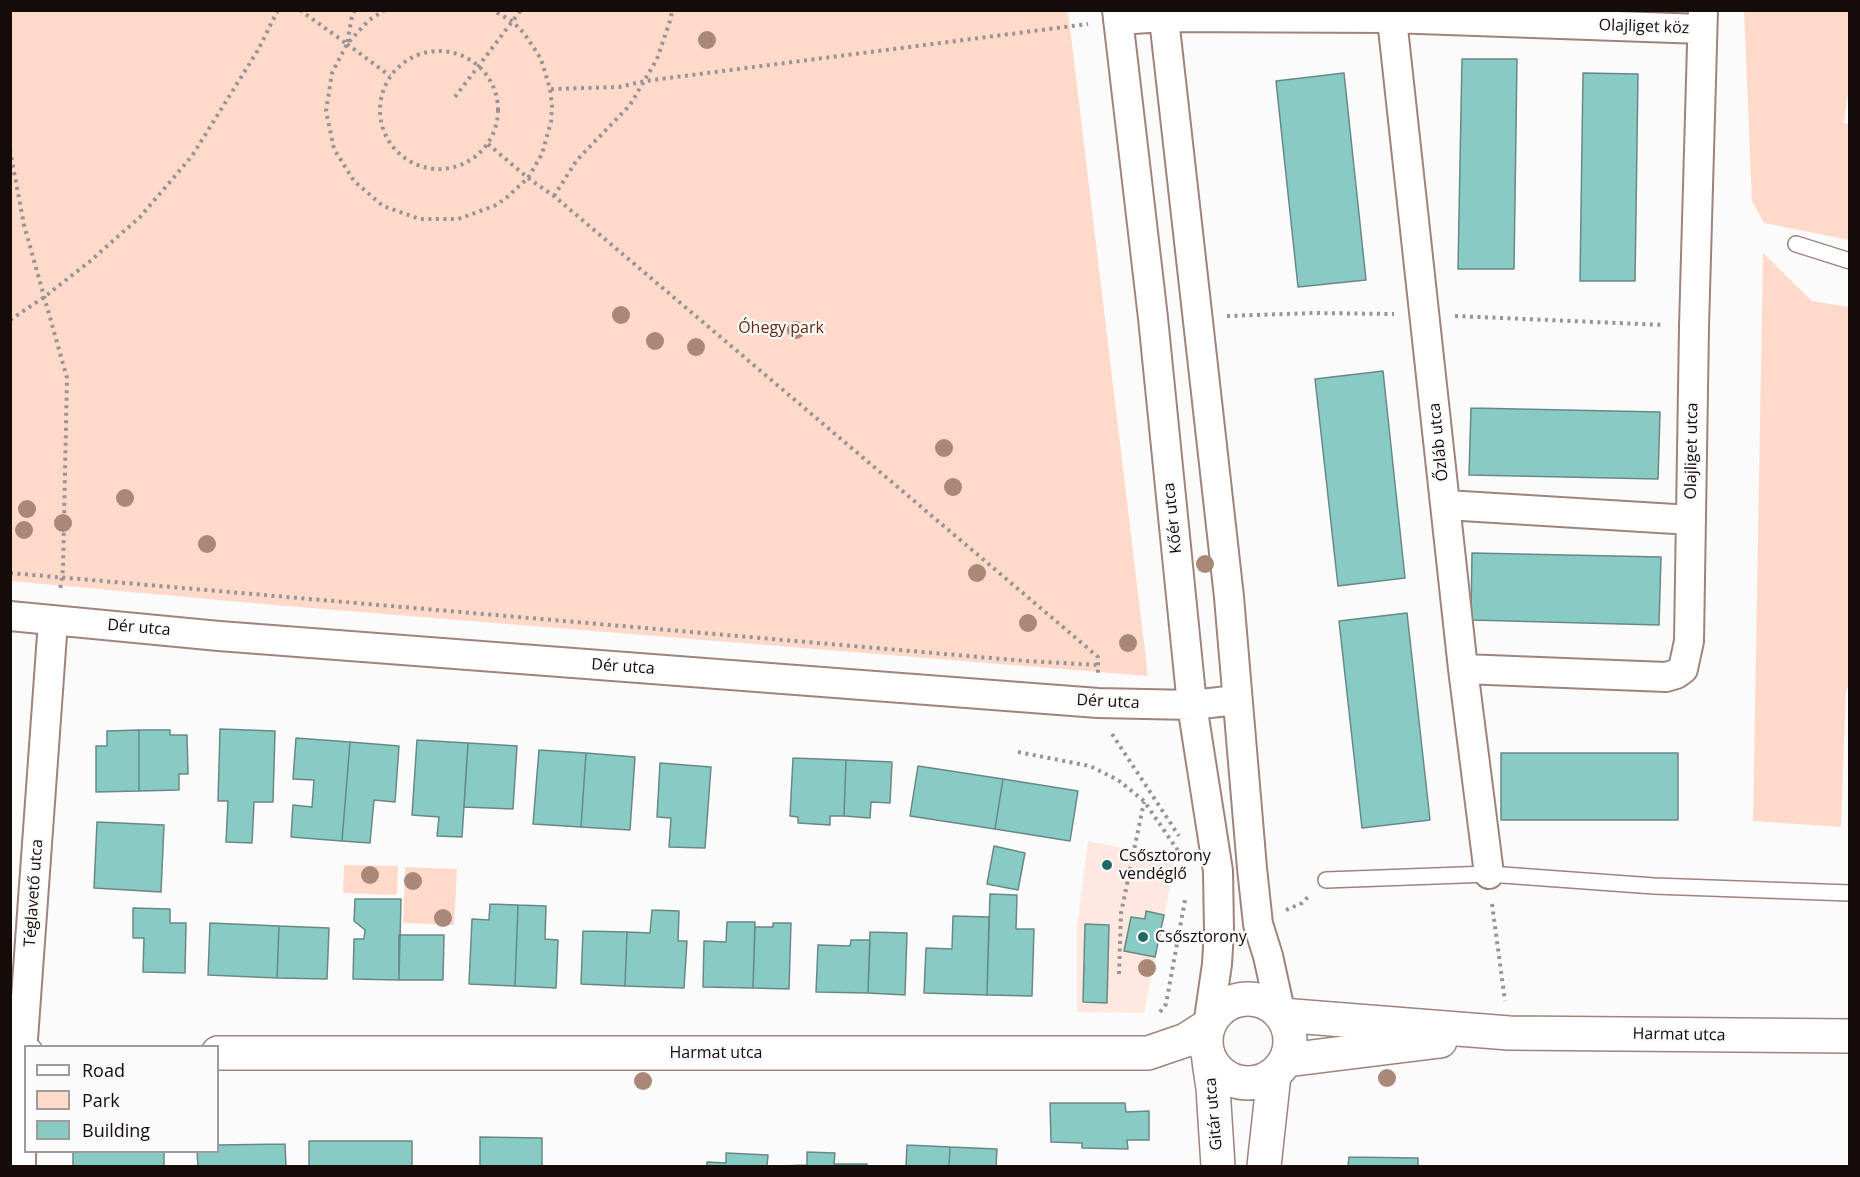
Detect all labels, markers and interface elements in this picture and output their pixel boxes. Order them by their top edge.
street label: Olajliget köz [1598,16,1690,38]
park label: Óhegy park [738,318,824,338]
street label: Őzláb utca [1425,402,1453,482]
street label: Olajliget utca [1682,402,1702,500]
street label: Kőér utca [1160,482,1186,554]
street label: Dér utca [107,616,171,640]
street label: Dér utca [591,655,655,679]
street label: Dér utca [1076,691,1140,713]
street label: Téglavető utca [21,838,47,948]
place label: Csősztorony vendéglő [1119,846,1211,884]
marker: Csősztorony vendéglő [1100,858,1114,872]
place label: Csősztorony [1155,927,1247,947]
marker: Csősztorony [1136,930,1150,944]
street label: Harmat utca [1632,1025,1726,1045]
street label: Harmat utca [670,1043,762,1063]
legend [24,1045,219,1153]
text: Road [82,1058,125,1082]
street label: Gitár utca [1201,1077,1227,1151]
text: Park [82,1088,120,1112]
text: Building [82,1118,150,1142]

